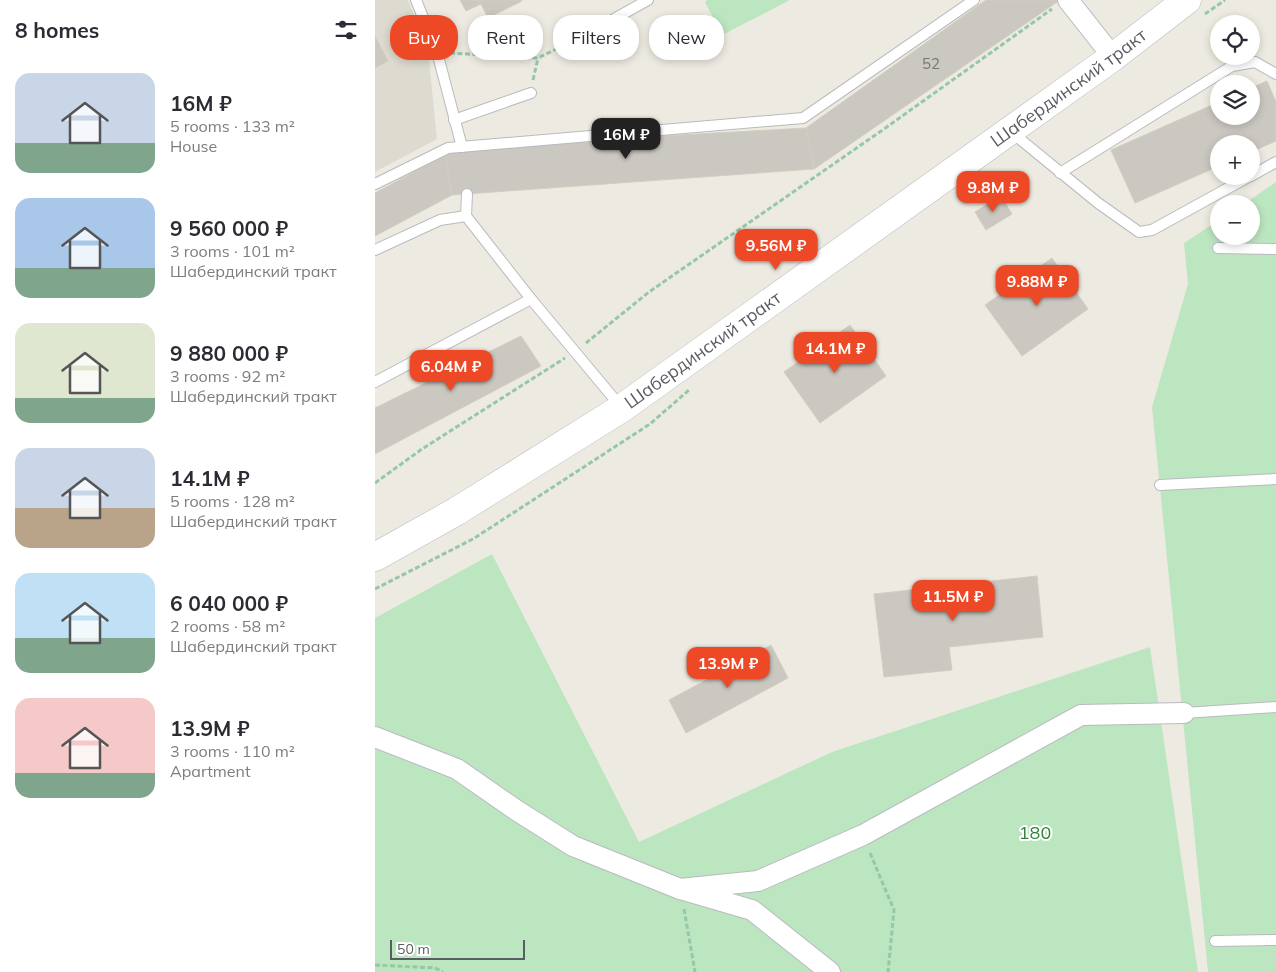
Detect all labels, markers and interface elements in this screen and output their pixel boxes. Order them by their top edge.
chip: Buy [390,15,458,60]
chip: Rent [468,15,543,60]
chip: Filters [553,15,639,60]
chip: New [649,15,724,60]
map controls [1210,15,1260,245]
button: locate [1210,15,1260,65]
icon: filters [332,16,360,44]
text: 8 homes [15,17,99,43]
street label: Шабердинский тракт [986,23,1152,152]
house number: 52 [922,54,940,73]
button: layers [1210,75,1260,125]
text: 16M ₽ [170,90,232,116]
icon: home [55,93,115,153]
text: 5 rooms · 133 m² [170,116,295,136]
pin: 16M ₽ [591,118,661,160]
text: 16M ₽ [602,124,650,144]
button: + [1210,135,1260,185]
text: House [170,136,217,156]
pin: 9.8M ₽ [952,170,1034,213]
text: 9.8M ₽ [967,177,1019,197]
button: − [1210,195,1260,245]
text: 9 560 000 ₽ [170,215,288,241]
icon: home [55,218,115,278]
pin: 9.56M ₽ [730,228,822,271]
text: 9.56M ₽ [746,235,806,255]
text: 3 rooms · 101 m² [170,241,295,261]
text: Шабердинский тракт [170,261,336,281]
pin: 9.88M ₽ [991,264,1083,307]
text: 9.88M ₽ [1007,271,1067,291]
street label: Шабердинский тракт [620,285,786,414]
pin: 14.1M ₽ [789,332,881,374]
text: 14.1M ₽ [805,338,865,358]
text: 9 880 000 ₽ [170,340,288,366]
icon: home [55,343,115,403]
pin: 6.04M ₽ [405,350,497,392]
text: 6.04M ₽ [421,356,481,376]
text: 3 rooms · 92 m² [170,366,285,386]
text: Шабердинский тракт [170,386,336,406]
text: 14.1M ₽ [170,465,250,491]
icon: home [55,468,115,528]
text: 5 rooms · 128 m² [170,491,295,511]
text: Шабердинский тракт [170,511,336,531]
pin: 11.5M ₽ [907,580,999,622]
text: 11.5M ₽ [923,586,983,606]
text: 6 040 000 ₽ [170,590,288,616]
icon: home [55,593,115,653]
text: 2 rooms · 58 m² [170,616,285,636]
text: Шабердинский тракт [170,636,336,656]
pin: 13.9M ₽ [682,646,774,689]
text: 13.9M ₽ [698,653,758,673]
text: 13.9M ₽ [170,715,250,741]
icon: home [55,718,115,778]
text: 3 rooms · 110 m² [170,741,295,761]
text: Apartment [170,761,251,781]
park label: 180 [1019,821,1051,844]
scale bar [390,937,525,960]
text: 50 m [397,940,430,958]

